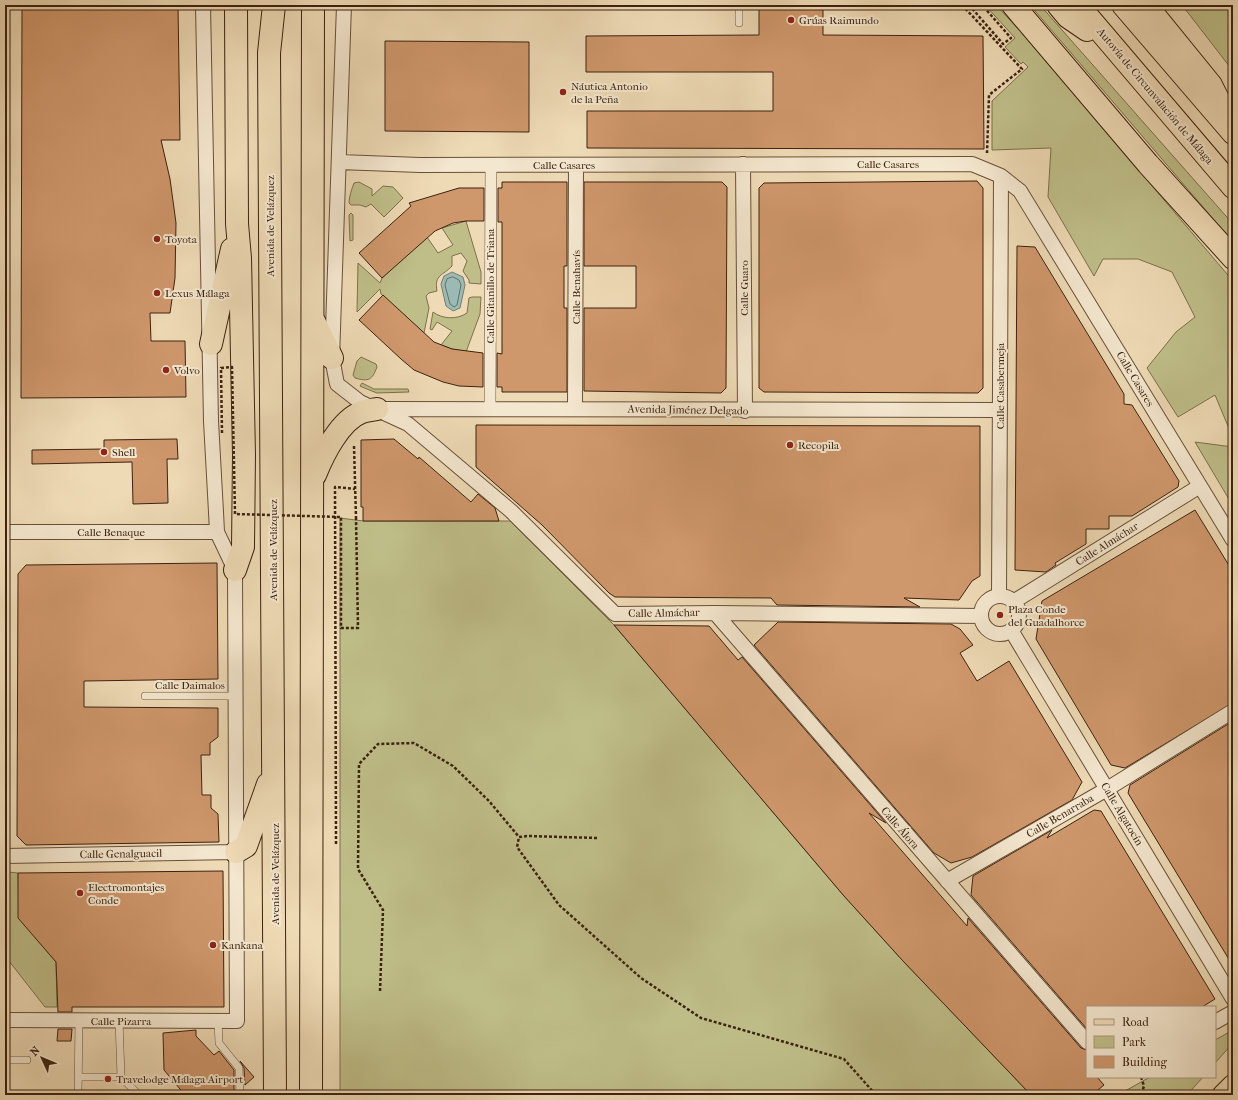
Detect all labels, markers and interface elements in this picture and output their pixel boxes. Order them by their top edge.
place label: Grúas Raimundo [799,14,879,27]
marker: Grúas Raimundo [786,15,796,25]
street label: Autovía de Circunvalación de Málaga [1093,24,1216,167]
place label: Náutica Antonio de la Peña [571,80,648,106]
marker: Náutica Antonio de la Peña [558,87,568,97]
street label: Calle Casares [857,158,919,171]
street label: Calle Casares [533,159,595,172]
street label: Avenida de Velázquez [264,175,277,278]
street label: Calle Gitanillo de Triana [484,228,497,343]
place label: Toyota [165,233,198,246]
marker: Toyota [152,234,162,244]
street label: Calle Benahavís [570,250,583,324]
street label: Calle Guaro [738,260,751,316]
place label: Lexus Málaga [165,287,231,300]
marker: Lexus Málaga [152,288,162,298]
street label: Calle Casabermeja [994,342,1007,429]
street label: Calle Casares [1113,349,1157,409]
place label: Volvo [173,364,200,377]
marker: Volvo [161,365,171,375]
street label: Avenida Jiménez Delgado [627,402,749,418]
place label: Recopila [798,439,840,452]
marker: Recopila [785,440,795,450]
place label: Shell [112,446,135,459]
marker: Shell [99,447,109,457]
street label: Avenida de Velázquez [267,499,280,602]
street label: Calle Almáchar [1073,519,1141,568]
street label: Calle Benaque [77,526,145,539]
place label: Plaza Conde del Guadalhorce [1008,603,1085,629]
street label: Calle Almáchar [628,606,700,620]
marker: Plaza Conde del Guadalhorce [995,610,1005,620]
street label: Calle Daimalos [155,679,225,692]
street label: Calle Algatocín [1098,780,1146,848]
street label: Calle Benarraba [1024,791,1097,841]
street label: Calle Álora [878,804,922,852]
street label: Avenida de Velázquez [269,823,282,926]
street label: Calle Genalguacil [80,847,162,861]
place label: Electromontajes Conde [88,881,164,907]
marker: Electromontajes Conde [75,888,85,898]
place label: Kankana [221,939,264,952]
marker: Kankana [208,940,218,950]
legend [1086,1006,1216,1078]
street label: Calle Pizarra [91,1015,152,1028]
text: Road [1122,1015,1149,1029]
text: Park [1122,1035,1147,1049]
north arrow [22,1038,62,1078]
text: N [28,1043,43,1059]
text: Building [1122,1055,1167,1069]
place label: Travelodge Málaga Airport [116,1073,243,1086]
marker: Travelodge Málaga Airport [103,1074,113,1084]

